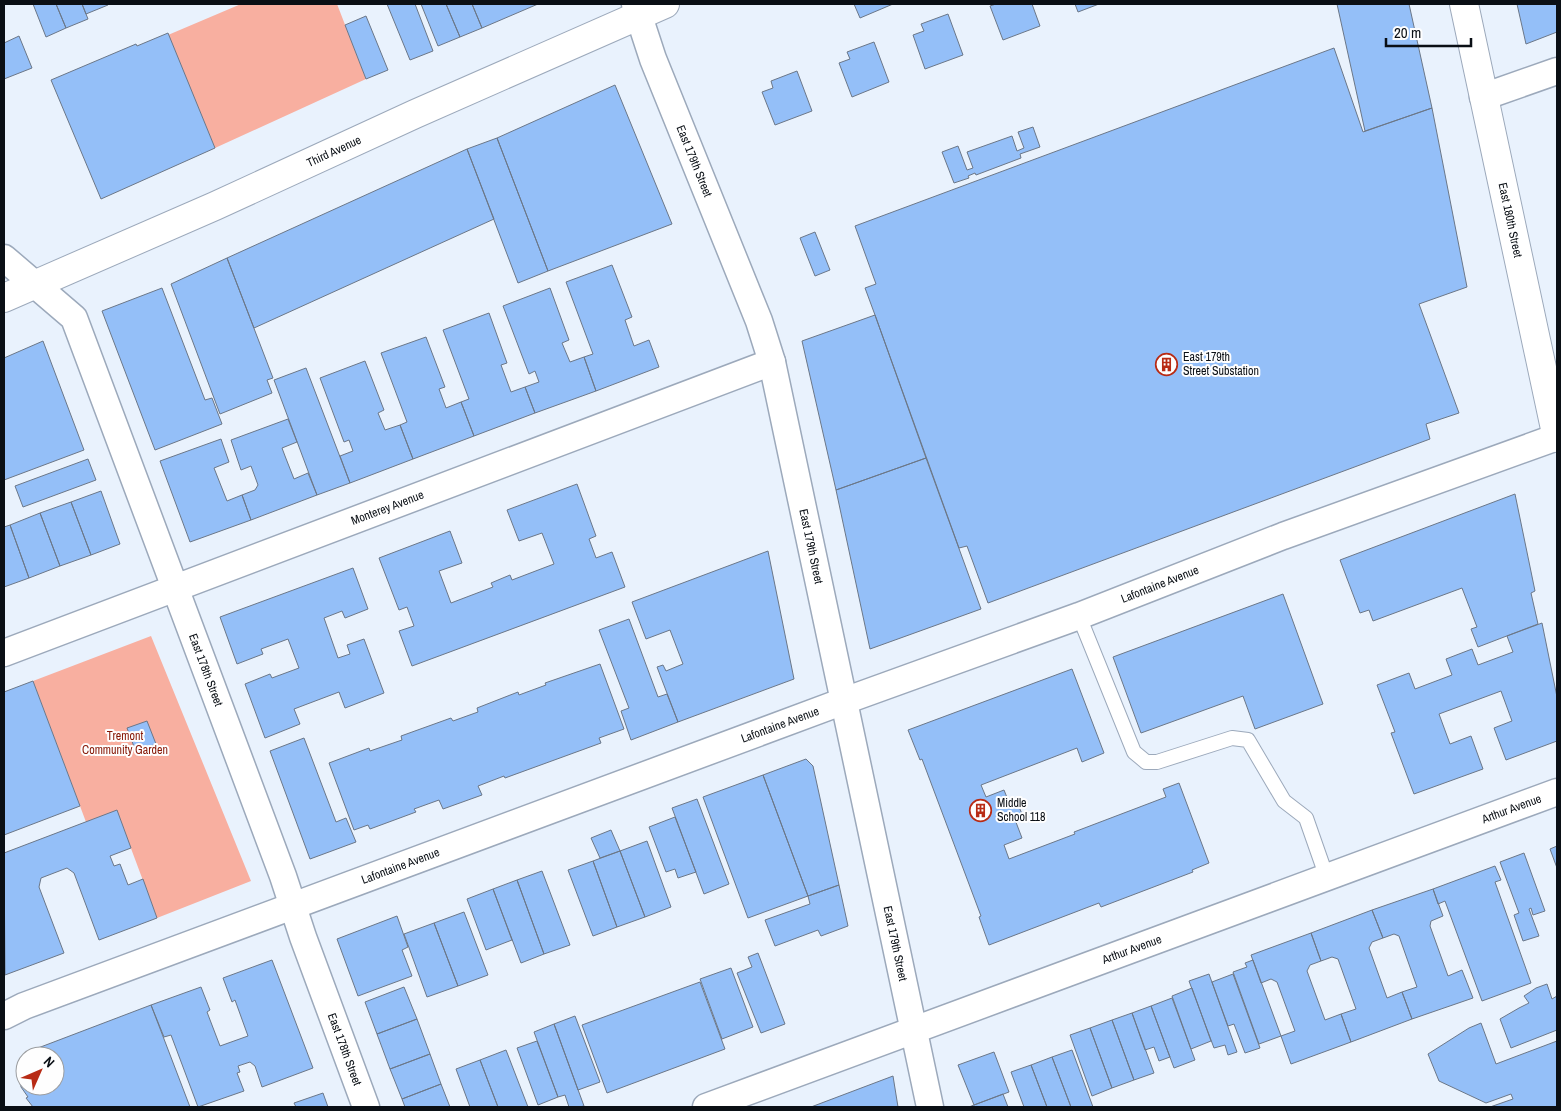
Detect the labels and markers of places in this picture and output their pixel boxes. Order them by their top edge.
place label: East 179th Street Substation [1183,349,1259,379]
building icon: East 179th Street Substation [1155,352,1179,376]
place label: Middle School 118 [997,795,1046,825]
building icon: Middle School 118 [969,798,993,822]

